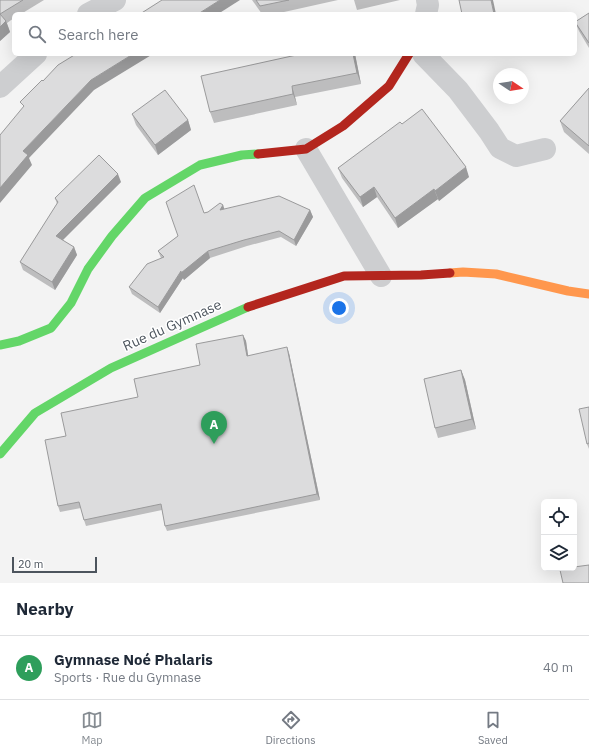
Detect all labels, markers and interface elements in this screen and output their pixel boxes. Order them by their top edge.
search box [12,12,577,56]
icon: search [26,23,48,45]
text: Search here [58,25,138,44]
north arrow [493,68,529,104]
street label: Rue du Gymnase [120,295,224,355]
your location [329,298,349,318]
pin: A [201,411,227,444]
map controls [541,499,577,571]
button: locate [541,499,577,535]
button: layers [541,535,577,571]
scale bar [12,555,97,574]
text: 20 m [18,557,43,571]
text: Nearby [16,598,74,620]
text: Gymnase Noé Phalaris [54,650,213,669]
text: A [25,659,33,676]
text: 40 m [543,659,573,676]
text: Sports · Rue du Gymnase [54,669,201,686]
tab: Map [81,709,103,747]
tab: Directions [265,709,316,747]
tab: Saved [478,709,508,747]

